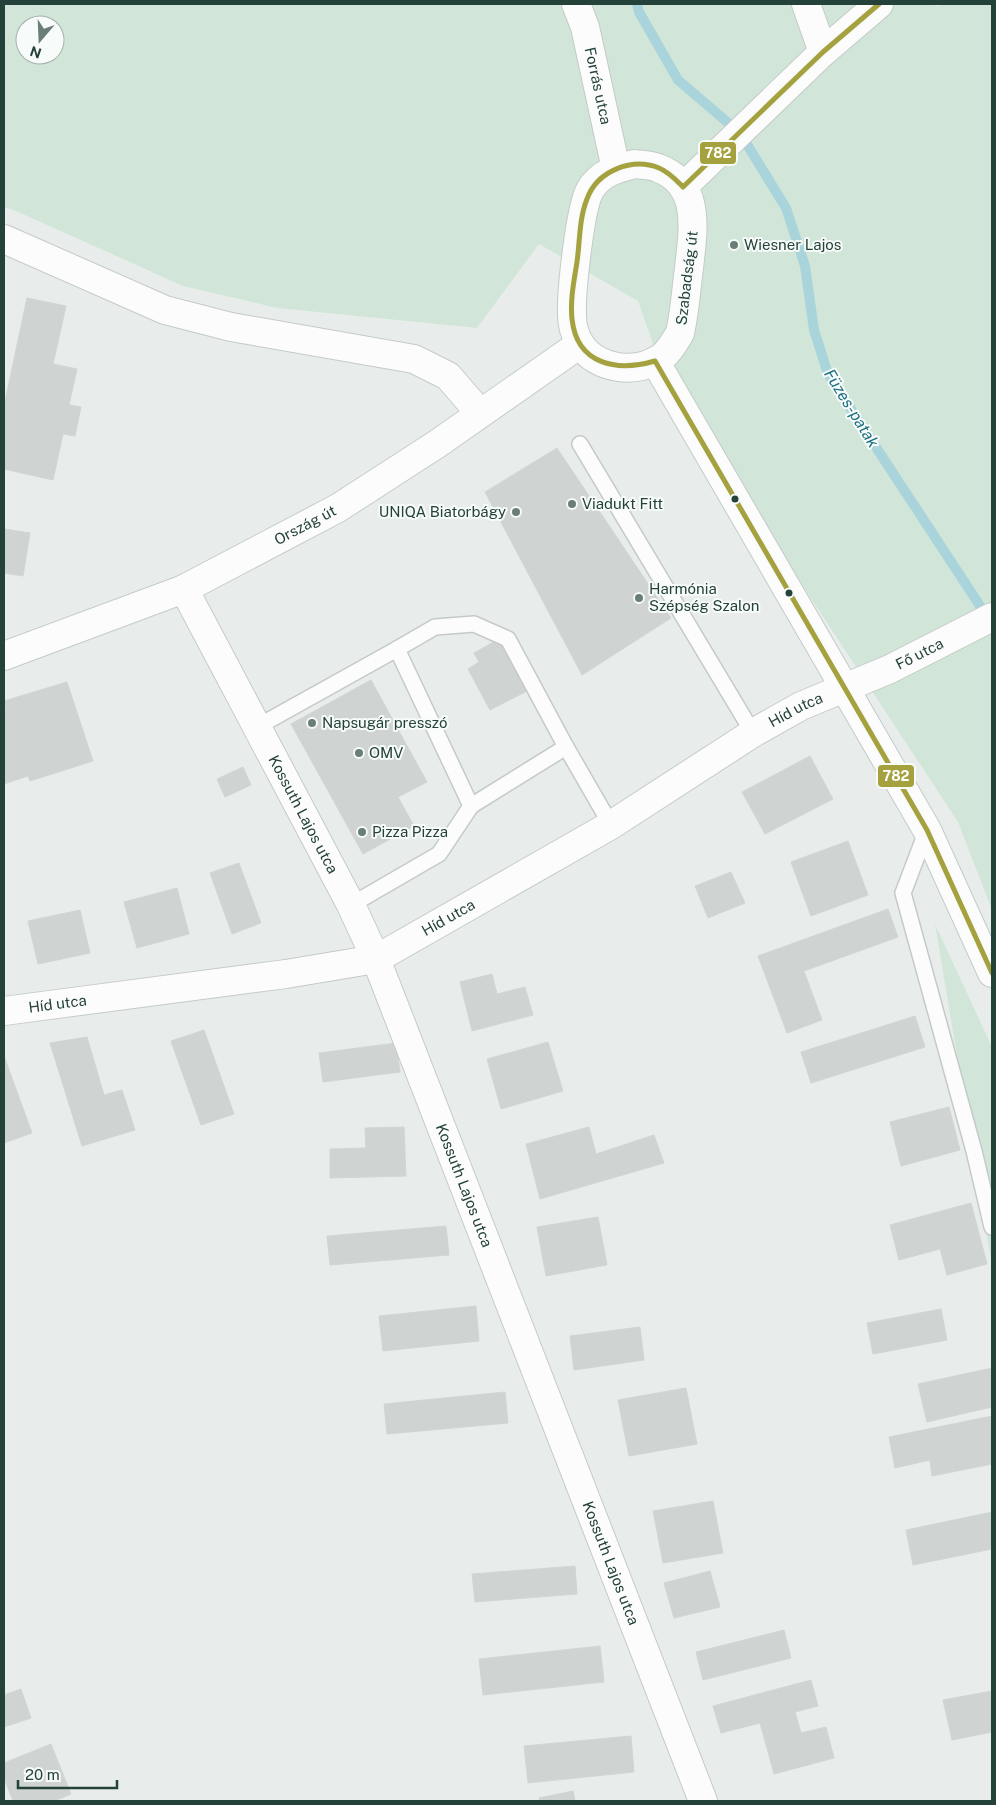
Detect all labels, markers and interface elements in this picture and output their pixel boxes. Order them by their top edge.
north arrow [15,15,65,65]
text: N [28,43,44,62]
street label: Forrás utca [582,46,615,126]
line badge: 782 [699,141,737,165]
text: 782 [705,145,732,161]
street label: Szabadság út [672,230,701,326]
place label: Wiesner Lajos [744,236,841,253]
marker: Wiesner Lajos [728,239,740,251]
water label: Füzes-patak [820,366,883,451]
unlabelled marker [730,494,740,504]
place label: Viadukt Fitt [582,495,663,512]
marker: Viadukt Fitt [566,498,578,510]
street label: Ország út [271,502,339,548]
place label: UNIQA Biatorbágy [379,503,506,520]
marker: UNIQA Biatorbágy [510,506,522,518]
place label: Harmónia Szépség Szalon [649,580,759,614]
unlabelled marker [784,588,794,598]
marker: Harmónia Szépség Szalon [633,592,645,604]
street label: Fő utca [893,634,946,673]
street label: Híd utca [765,689,825,730]
place label: Napsugár presszó [322,714,448,731]
marker: Napsugár presszó [306,717,318,729]
place label: OMV [369,744,403,761]
marker: OMV [353,747,365,759]
street label: Kossuth Lajos utca [265,752,342,876]
line badge: 782 [877,764,915,788]
text: 782 [883,768,910,784]
place label: Pizza Pizza [372,823,448,840]
marker: Pizza Pizza [356,826,368,838]
street label: Híd utca [419,895,478,939]
street label: Híd utca [27,991,88,1016]
street label: Kossuth Lajos utca [433,1121,496,1250]
street label: Kossuth Lajos utca [579,1499,643,1627]
scale bar [18,1758,116,1790]
text: 20 m [25,1766,60,1783]

